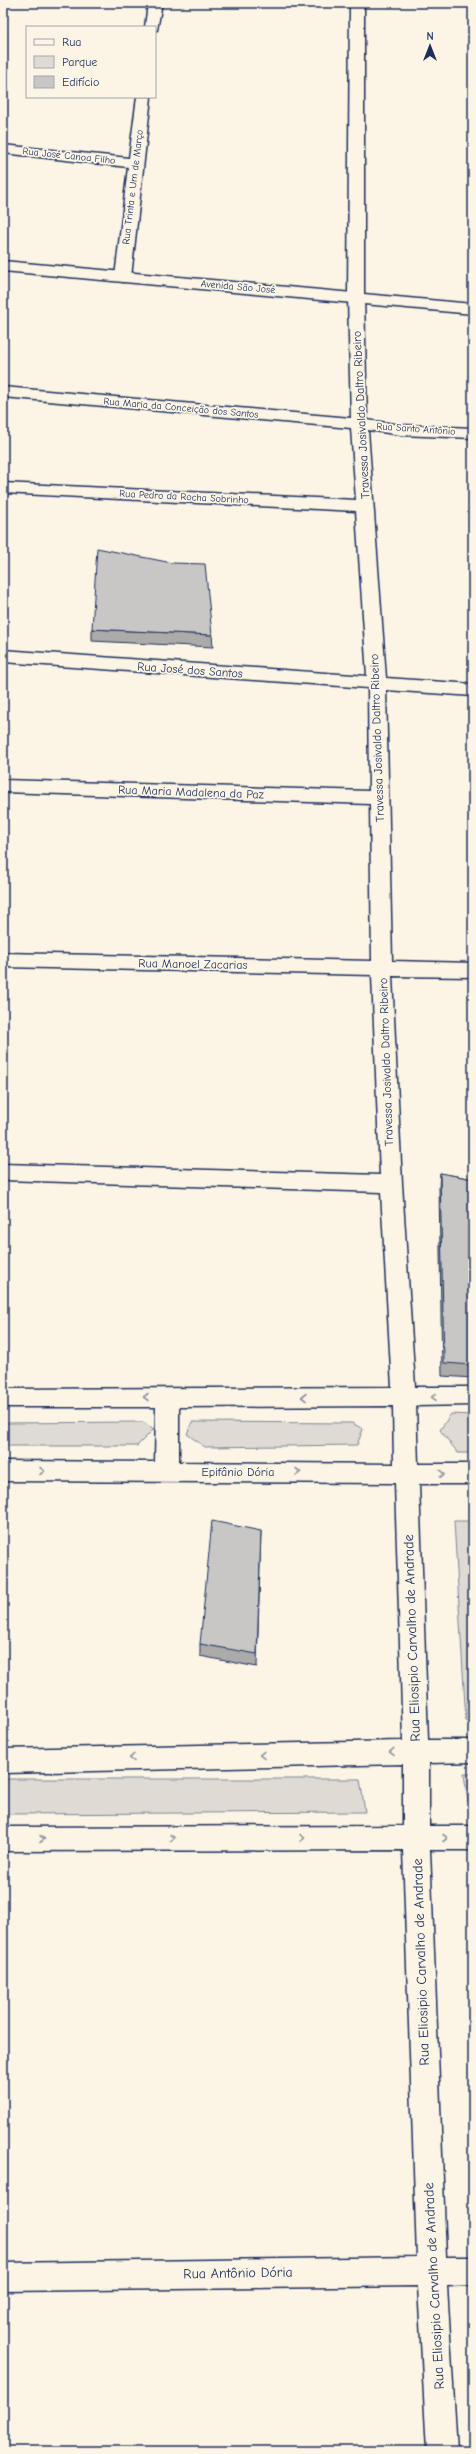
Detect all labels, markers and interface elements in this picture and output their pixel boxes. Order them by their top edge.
legend [26,26,156,98]
north arrow [410,26,450,66]
text: N [426,30,434,43]
text: Rua [62,35,81,49]
text: Parque [62,55,97,69]
text: Edifício [62,75,99,89]
street label: Rua Trinta e Um de Março [120,129,146,245]
street label: Rua José Canoa Filho [22,145,116,167]
street label: Avenida São José [200,278,276,296]
street label: Travessa Josivaldo Daltro Ribeiro [350,331,372,499]
street label: Rua Maria da Conceição dos Santos [103,395,259,421]
street label: Rua Santo Antônio [376,420,456,438]
street label: Rua Pedro da Rocha Sobrinho [119,488,249,506]
street label: Travessa Josivaldo Daltro Ribeiro [367,654,387,822]
street label: Rua José dos Santos [137,659,243,681]
street label: Rua Maria Madalena da Paz [118,782,265,802]
street label: Rua Manoel Zacarias [138,956,248,972]
street label: Travessa Josivaldo Daltro Ribeiro [376,978,396,1146]
one-way arrow [143,1393,149,1401]
one-way arrow [301,1393,307,1401]
one-way arrow [431,1393,437,1401]
street label: Epifânio Dória [202,1465,274,1479]
one-way arrow [39,1467,45,1475]
one-way arrow [295,1468,301,1476]
one-way arrow [439,1469,445,1478]
street label: Rua Eliosipio Carvalho de Andrade [400,1534,424,1742]
one-way arrow [389,1748,395,1756]
one-way arrow [259,1751,265,1759]
one-way arrow [129,1754,135,1762]
one-way arrow [169,1834,175,1842]
one-way arrow [299,1834,305,1842]
one-way arrow [442,1834,448,1842]
one-way arrow [39,1835,45,1843]
street label: Rua Eliosipio Carvalho de Andrade [409,1858,433,2066]
street label: Rua Eliosipio Carvalho de Andrade [420,2182,448,2390]
street label: Rua Antônio Dória [183,2264,293,2282]

